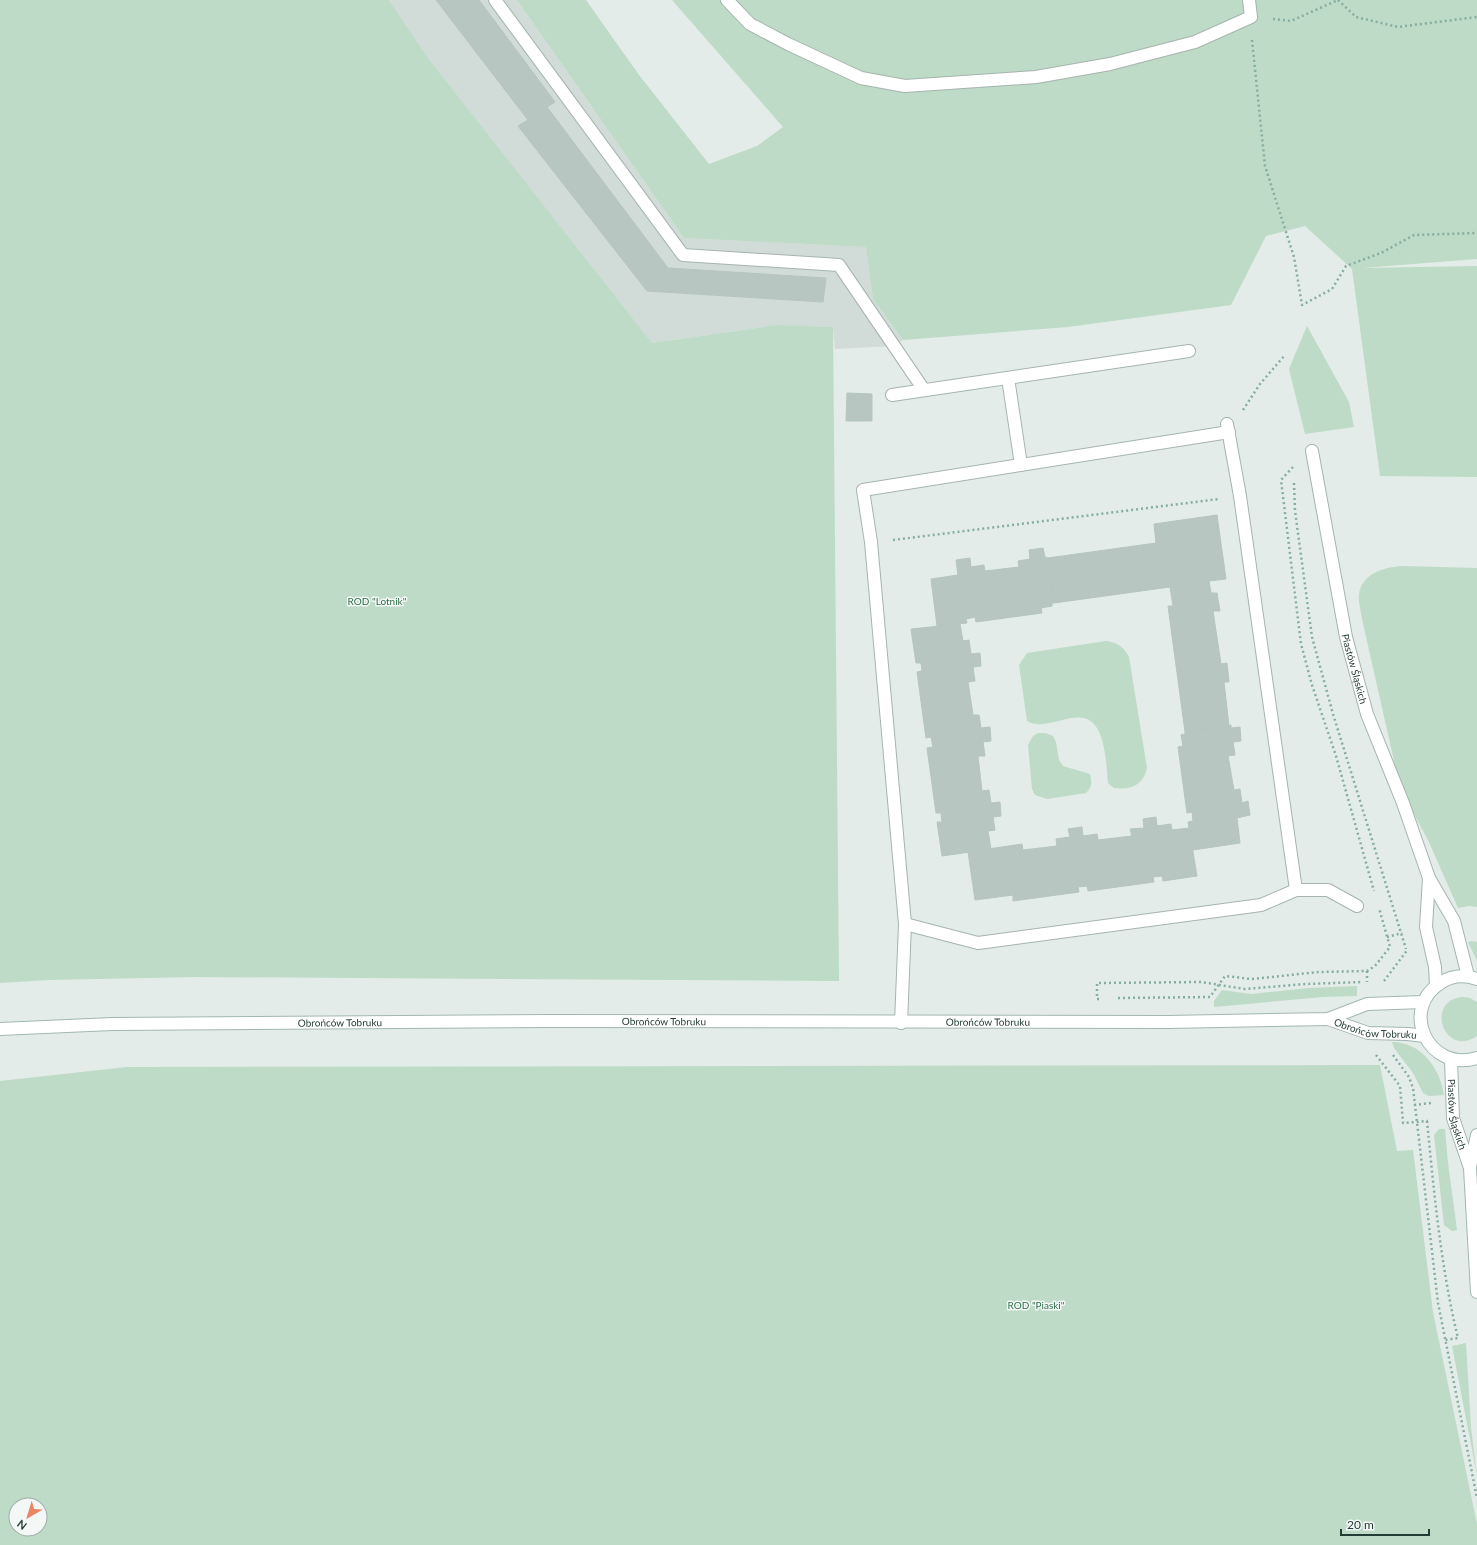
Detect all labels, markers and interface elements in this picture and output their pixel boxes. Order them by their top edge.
park label: ROD "Lotnik" [348,595,407,607]
street label: Piastów Śląskich [1340,633,1370,705]
street label: Obrońców Tobruku [622,1015,706,1027]
street label: Obrońców Tobruku [298,1016,382,1029]
street label: Obrońców Tobruku [946,1016,1030,1028]
street label: Obrońców Tobruku [1332,1016,1417,1041]
street label: Piastów Śląskich [1446,1079,1469,1151]
park label: ROD "Piaski" [1008,1299,1065,1311]
north arrow [8,1497,48,1537]
scale bar [1341,1511,1429,1537]
text: 20 m [1347,1517,1374,1532]
text: N [14,1518,29,1533]

